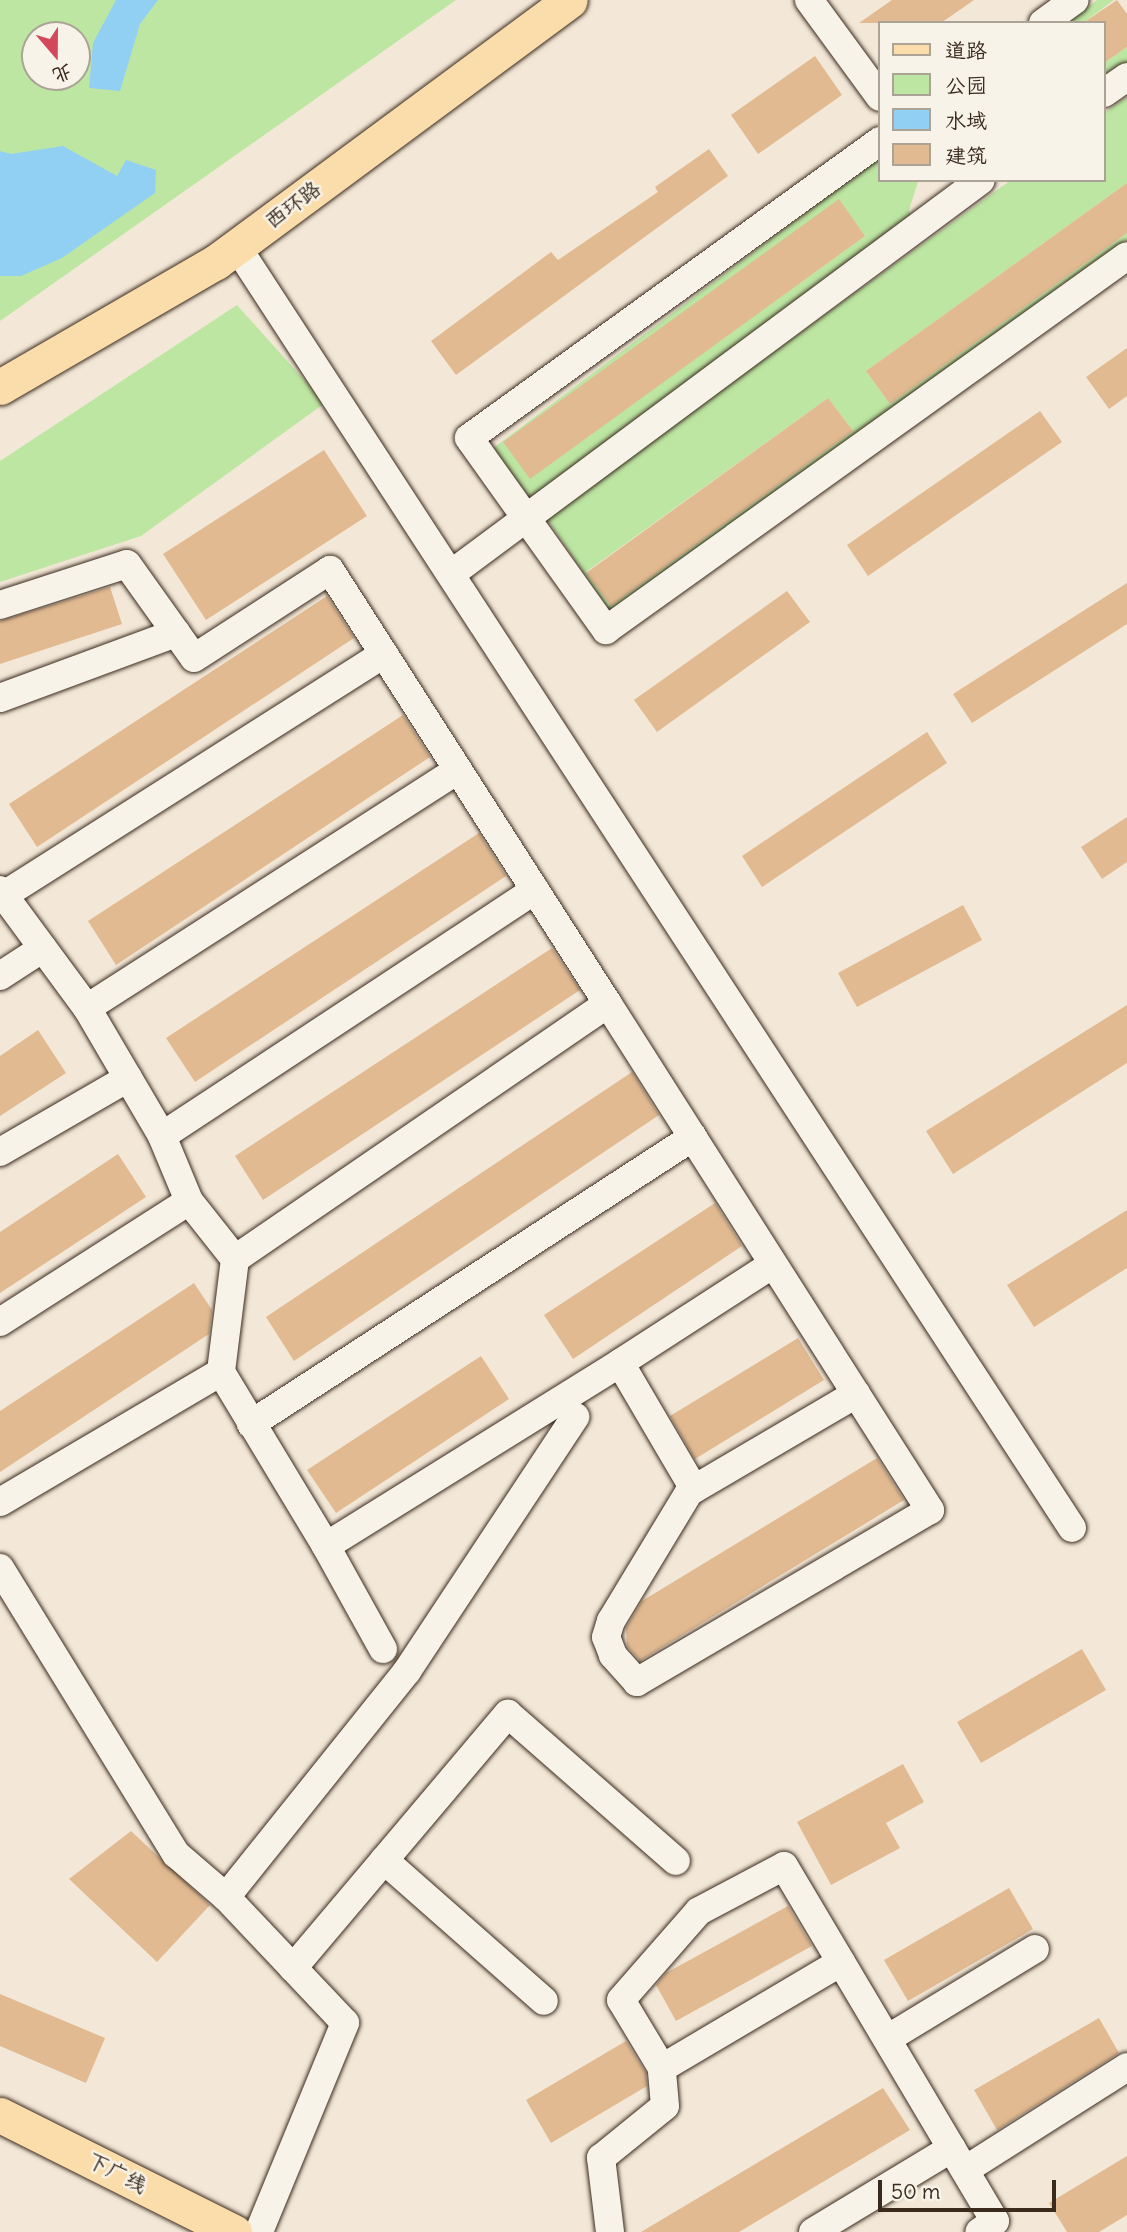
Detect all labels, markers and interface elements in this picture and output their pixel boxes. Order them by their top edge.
north arrow [21,21,91,91]
legend [878,21,1106,182]
text: 道路 [945,37,987,64]
text: 北 [49,59,76,88]
text: 公园 [945,72,987,99]
text: 水域 [945,107,987,134]
text: 建筑 [945,142,987,169]
street label: 西环路 [260,176,326,234]
street label: 下广线 [83,2147,151,2199]
scale bar [882,2166,1060,2210]
text: 50 m [891,2178,940,2205]

